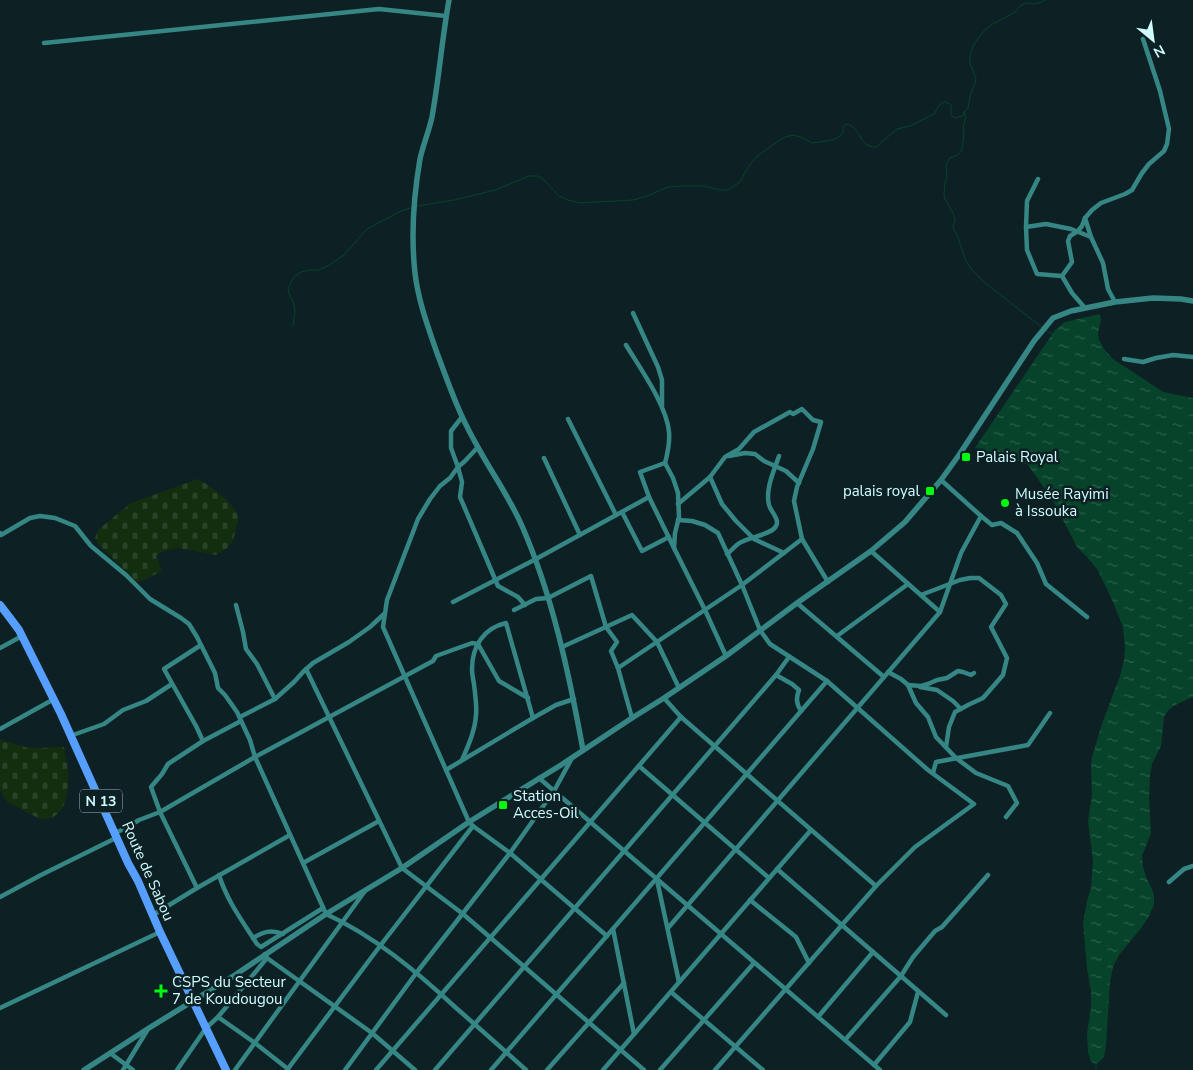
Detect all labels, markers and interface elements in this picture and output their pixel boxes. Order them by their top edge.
north arrow [1128,15,1178,65]
text: N [1150,40,1168,62]
place label: Palais Royal [976,447,1059,467]
marker: Palais Royal [960,451,972,463]
place label: palais royal [843,481,921,501]
place label: Musée Rayimi à Issouka [1015,484,1109,521]
marker: palais royal [924,485,936,497]
marker: Musée Rayimi à Issouka [999,497,1011,509]
place label: Station Acces-Oil [513,786,579,823]
road number: N 13 [80,789,122,812]
marker: Station Acces-Oil [497,799,509,811]
street label: Route de Sabou [117,818,179,924]
place label: CSPS du Secteur 7 de Koudougou [172,972,286,1009]
marker: CSPS du Secteur 7 de Koudougou [154,984,168,998]

